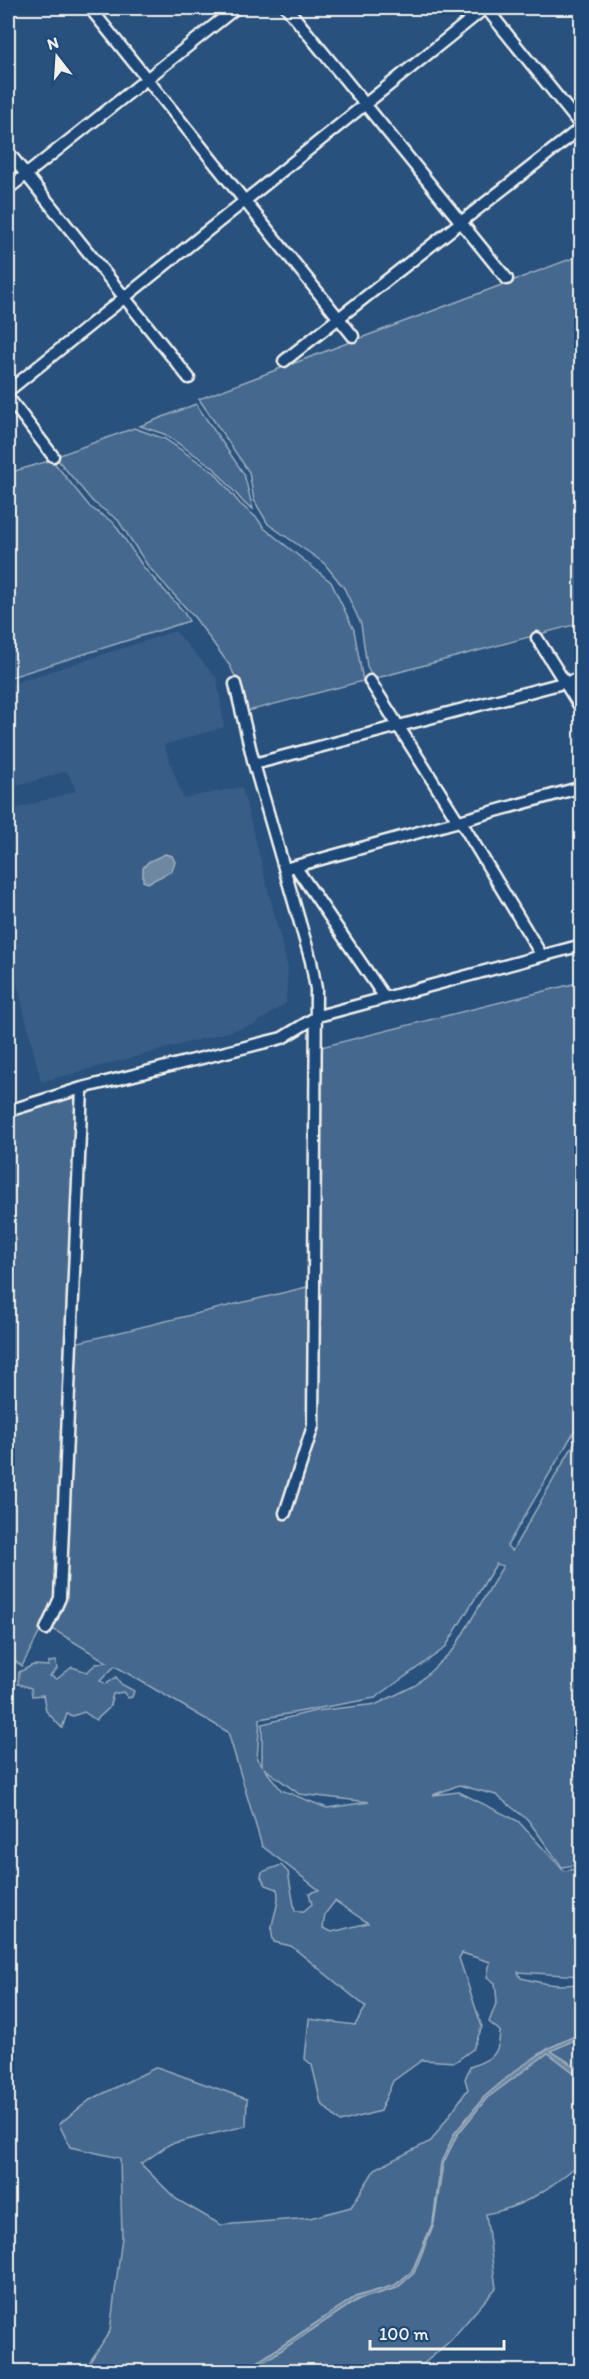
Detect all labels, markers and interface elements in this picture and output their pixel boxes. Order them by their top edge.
north arrow [27,27,87,87]
text: N [45,32,61,54]
scale bar [370,2313,504,2351]
text: 100 m [379,2323,429,2345]

